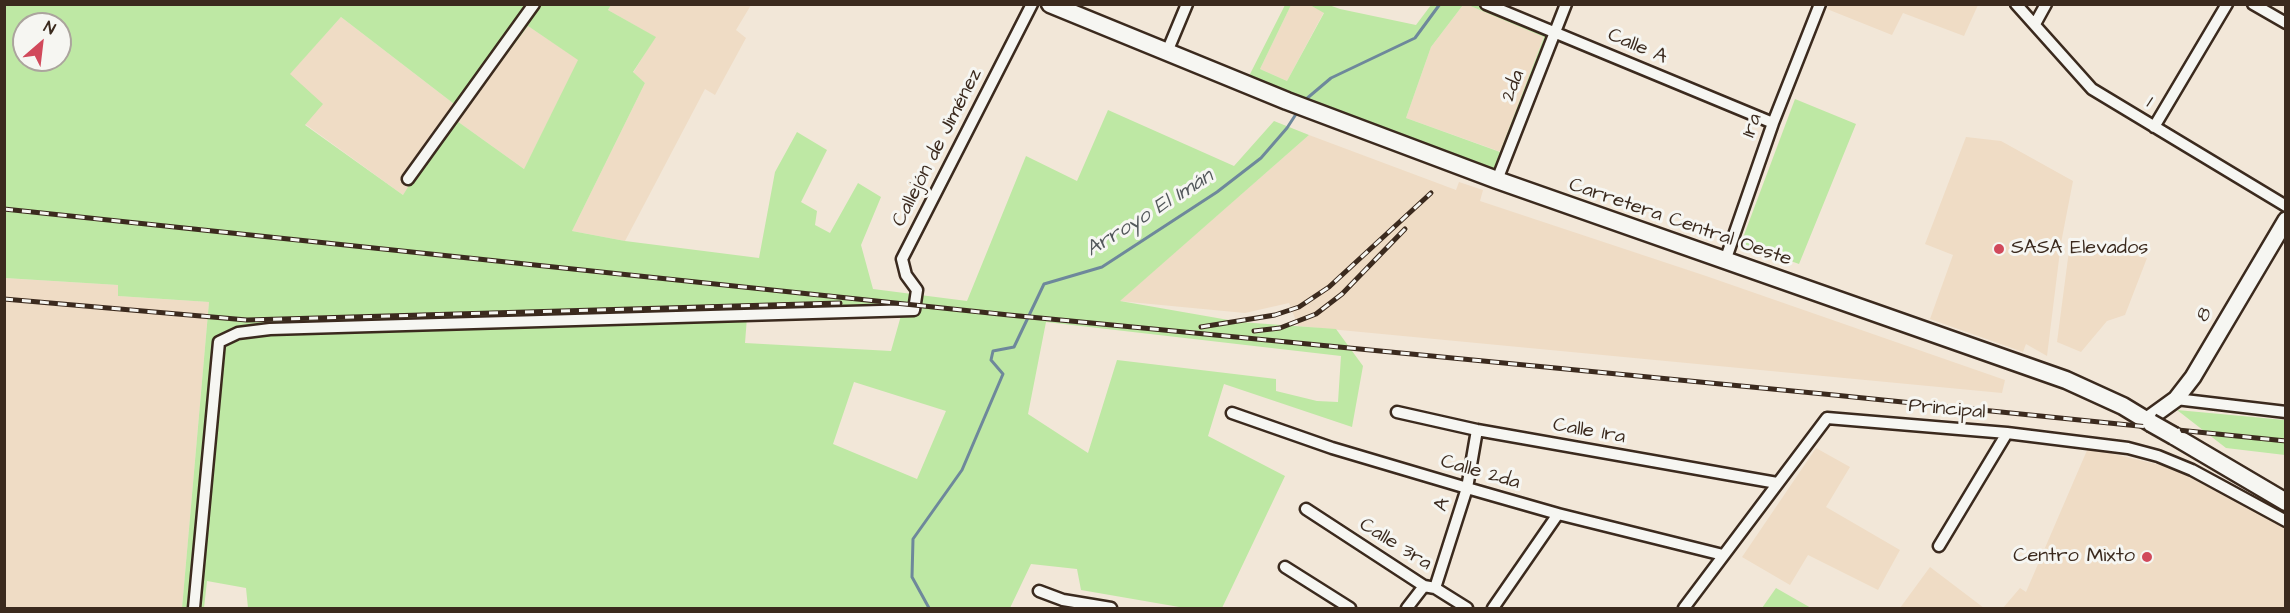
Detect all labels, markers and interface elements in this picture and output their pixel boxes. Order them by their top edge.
north arrow [12,12,72,72]
text: N [40,16,59,40]
street label: Calle A [1604,24,1670,70]
street label: Callejón de Jiménez [888,65,988,231]
street label: 2da [1497,67,1531,105]
street label: 1 [2142,92,2156,114]
street label: 1ra [1738,111,1768,141]
water label: Arroyo El Imán [1082,165,1218,263]
street label: Carretera Central Oeste [1565,174,1795,272]
place label: SASA Elevados [2011,237,2148,261]
marker: SASA Elevados [1992,242,2006,256]
street label: 8 [2191,303,2219,327]
street label: Principal [1908,395,1986,425]
street label: Calle 1ra [1551,414,1627,450]
street label: Calle 2da [1438,450,1522,496]
street label: A [1430,495,1456,515]
street label: Calle 3ra [1354,513,1436,577]
place label: Centro Mixto [2013,545,2135,569]
marker: Centro Mixto [2140,550,2154,564]

